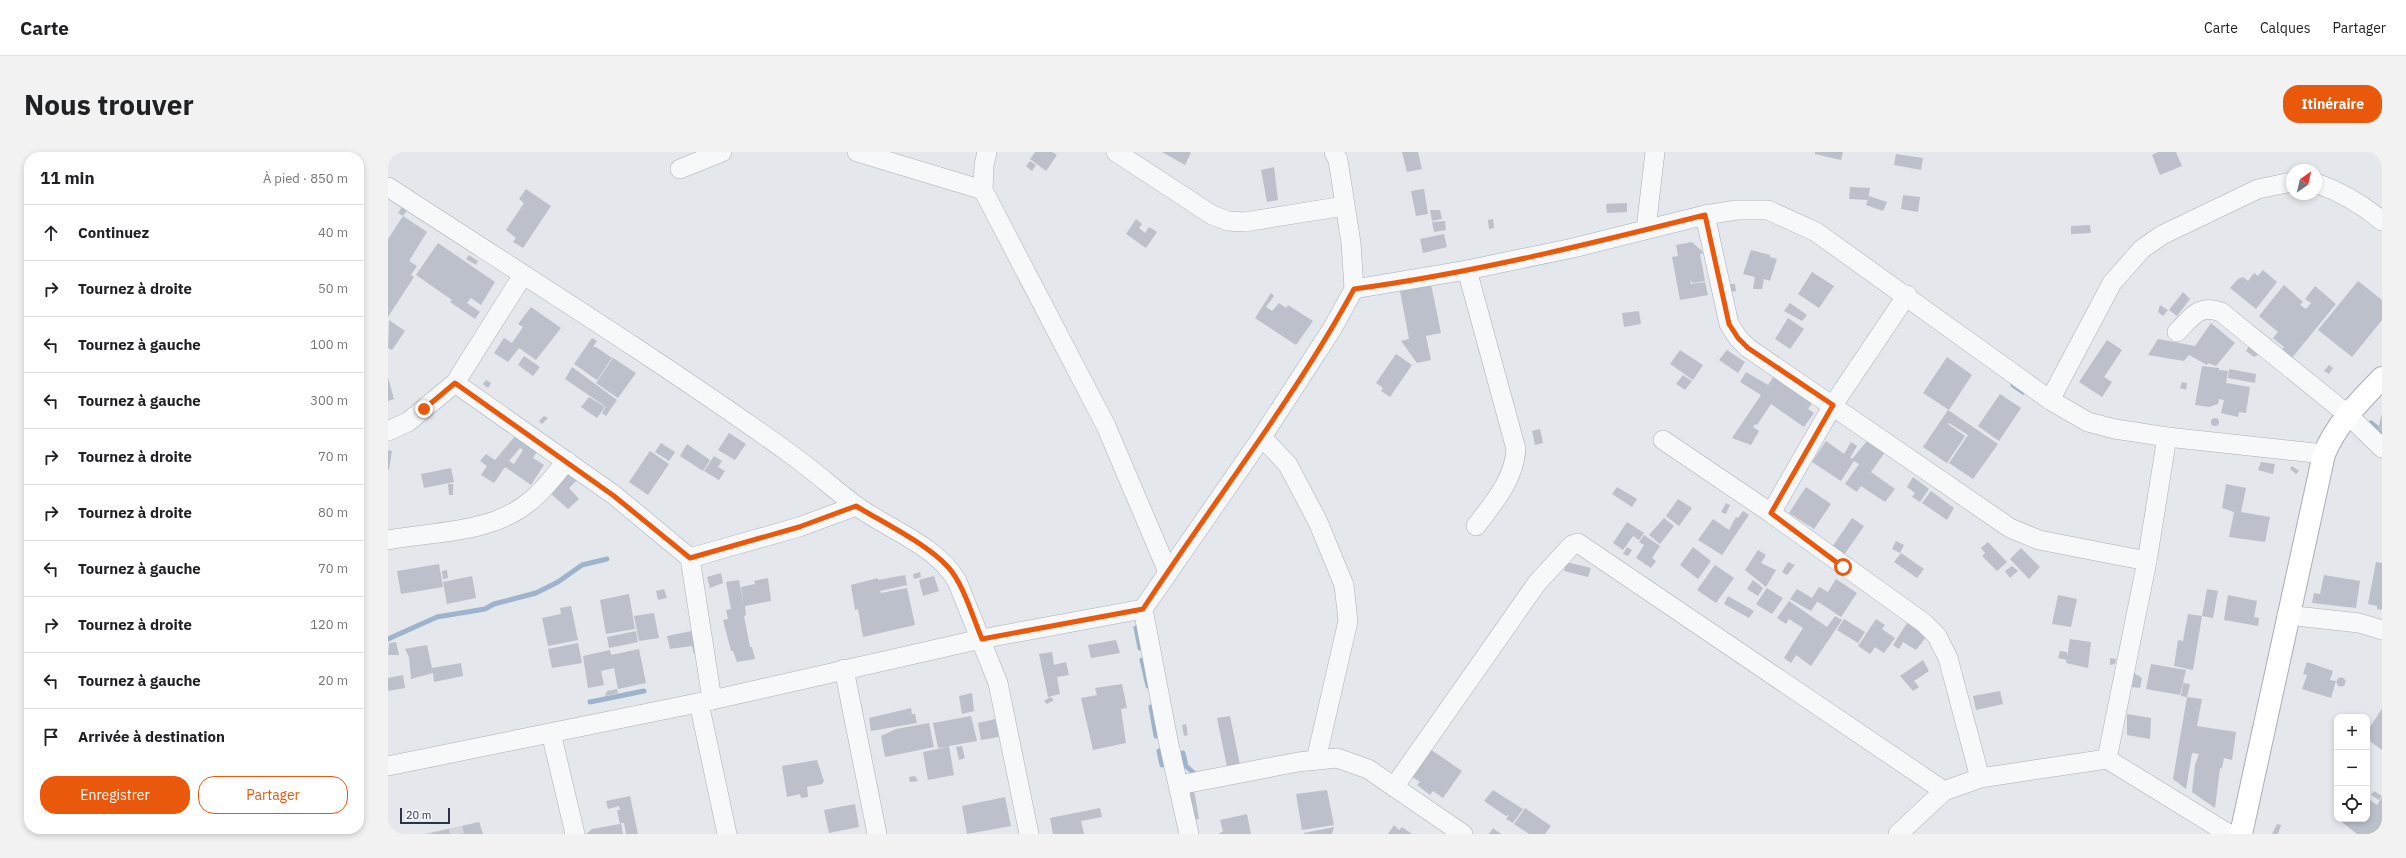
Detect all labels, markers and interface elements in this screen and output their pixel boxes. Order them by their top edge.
text: Carte [20,16,69,40]
text: Carte [2204,19,2238,37]
text: Calques [2260,19,2310,37]
text: Partager [2332,19,2386,37]
button: Itinéraire [2283,85,2382,123]
text: Nous trouver [24,86,194,123]
north arrow [2286,164,2322,200]
text: 11 min [40,167,95,189]
text: À pied · 850 m [263,170,348,187]
icon: ahead [40,222,62,244]
text: Continuez [78,223,149,242]
text: 40 m [318,224,348,241]
icon: right [40,278,62,300]
text: Tournez à droite [78,279,192,298]
text: 50 m [318,280,348,297]
icon: left [40,334,62,356]
text: Tournez à gauche [78,335,201,354]
text: 100 m [310,336,348,353]
icon: left [40,390,62,412]
text: Tournez à gauche [78,391,201,410]
text: 300 m [310,392,348,409]
route end [415,400,433,418]
icon: right [40,446,62,468]
text: Tournez à droite [78,447,192,466]
text: 70 m [318,448,348,465]
icon: right [40,502,62,524]
text: Tournez à droite [78,503,192,522]
text: 80 m [318,504,348,521]
icon: left [40,558,62,580]
route start [1834,558,1852,576]
text: Tournez à gauche [78,559,201,578]
text: 70 m [318,560,348,577]
icon: right [40,614,62,636]
text: Tournez à droite [78,615,192,634]
text: 120 m [310,616,348,633]
icon: left [40,670,62,692]
text: Tournez à gauche [78,671,201,690]
text: 20 m [318,672,348,689]
map controls [2334,714,2370,822]
button: + [2334,714,2370,750]
icon: arrive [40,726,62,748]
text: Arrivée à destination [78,727,225,746]
button: − [2334,750,2370,786]
button: Enregistrer [40,776,190,814]
button: Partager [198,776,348,814]
button: locate [2334,786,2370,822]
scale bar [400,806,450,825]
text: 20 m [406,808,431,822]

